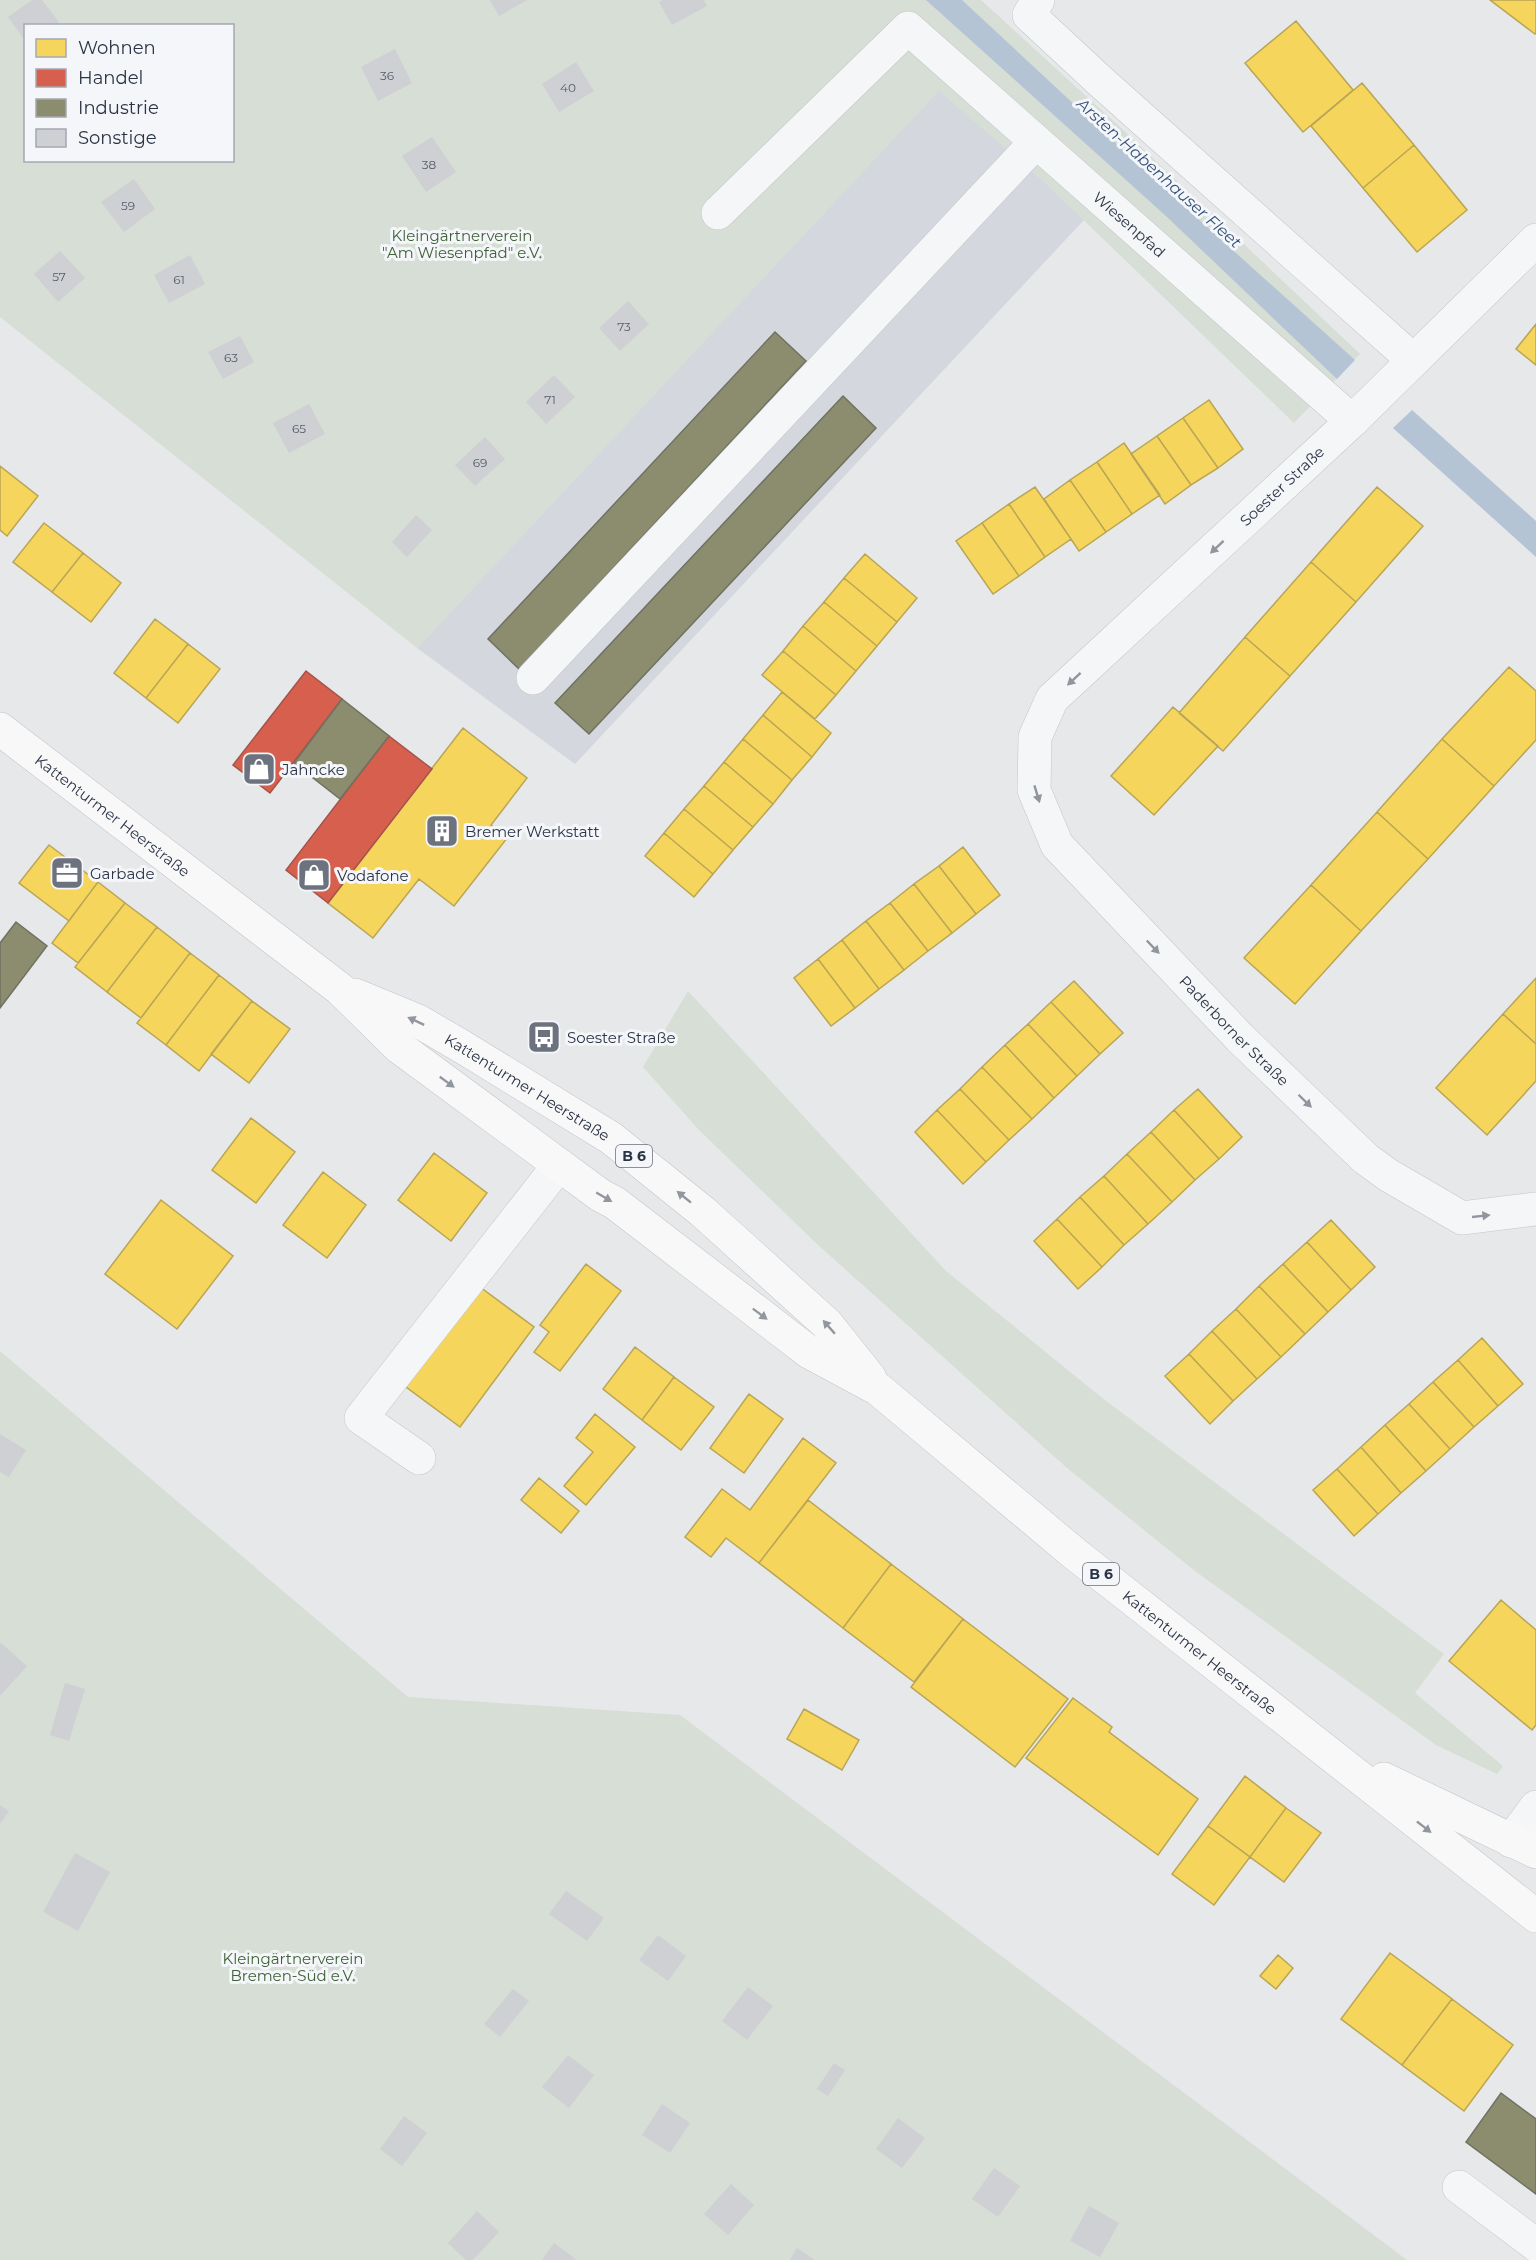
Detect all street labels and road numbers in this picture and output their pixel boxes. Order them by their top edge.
street label: Wiesenpfad [1089,187,1170,261]
street label: Soester Straße [1236,442,1328,530]
street label: Kattenturmer Heerstraße [31,750,194,881]
street label: Paderborner Straße [1176,971,1293,1090]
street label: Kattenturmer Heerstraße [441,1029,614,1145]
road number: B 6 [616,1145,652,1167]
road number: B 6 [1083,1563,1119,1585]
street label: Kattenturmer Heerstraße [1119,1586,1281,1718]

